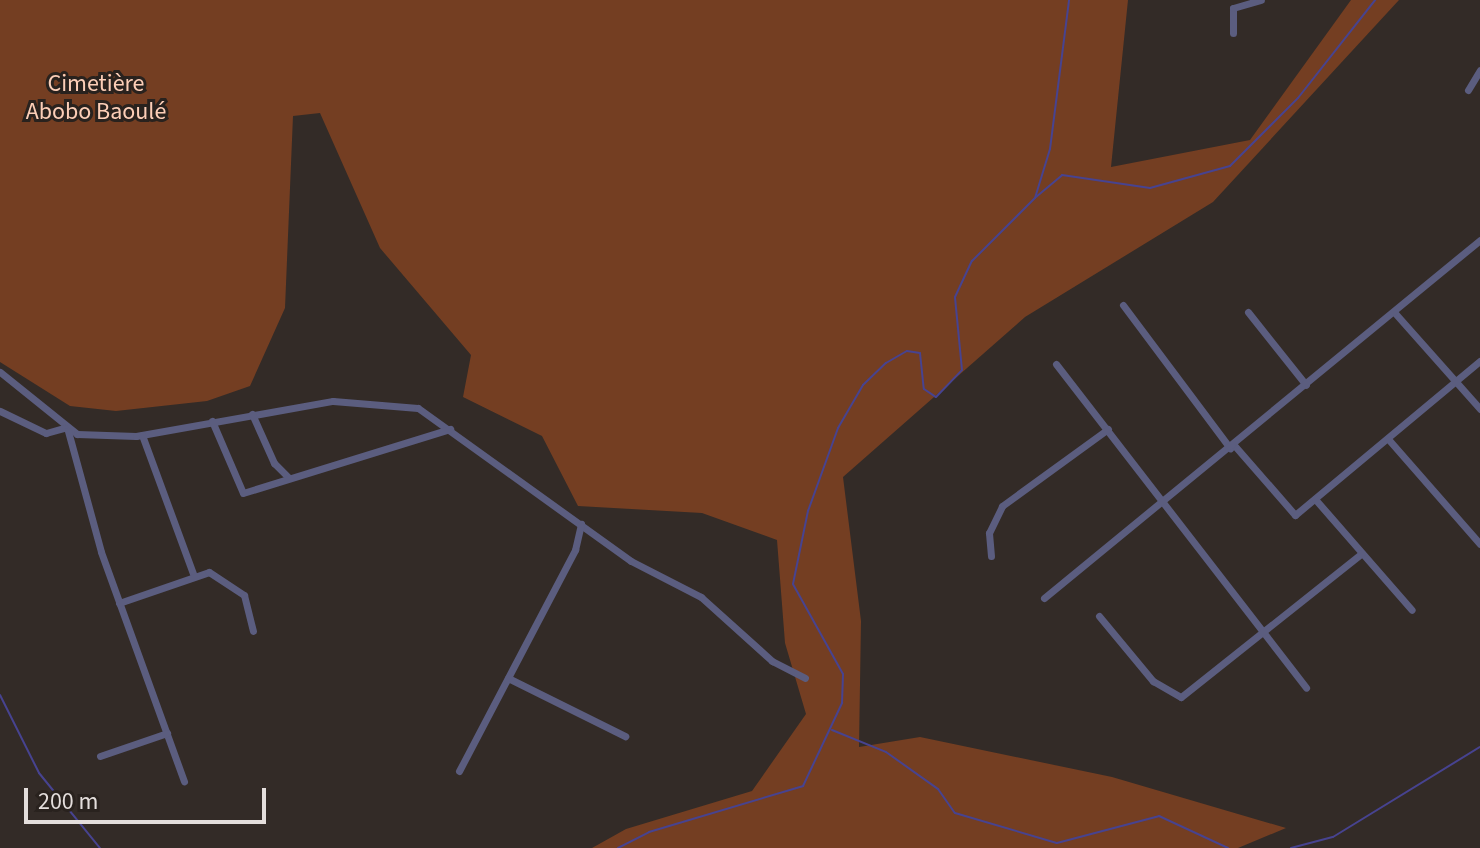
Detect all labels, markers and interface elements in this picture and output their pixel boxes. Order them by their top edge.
park label: Cimetière Abobo Baoulé [26,70,166,126]
scale bar [28,772,270,822]
text: 200 m [38,784,98,819]

